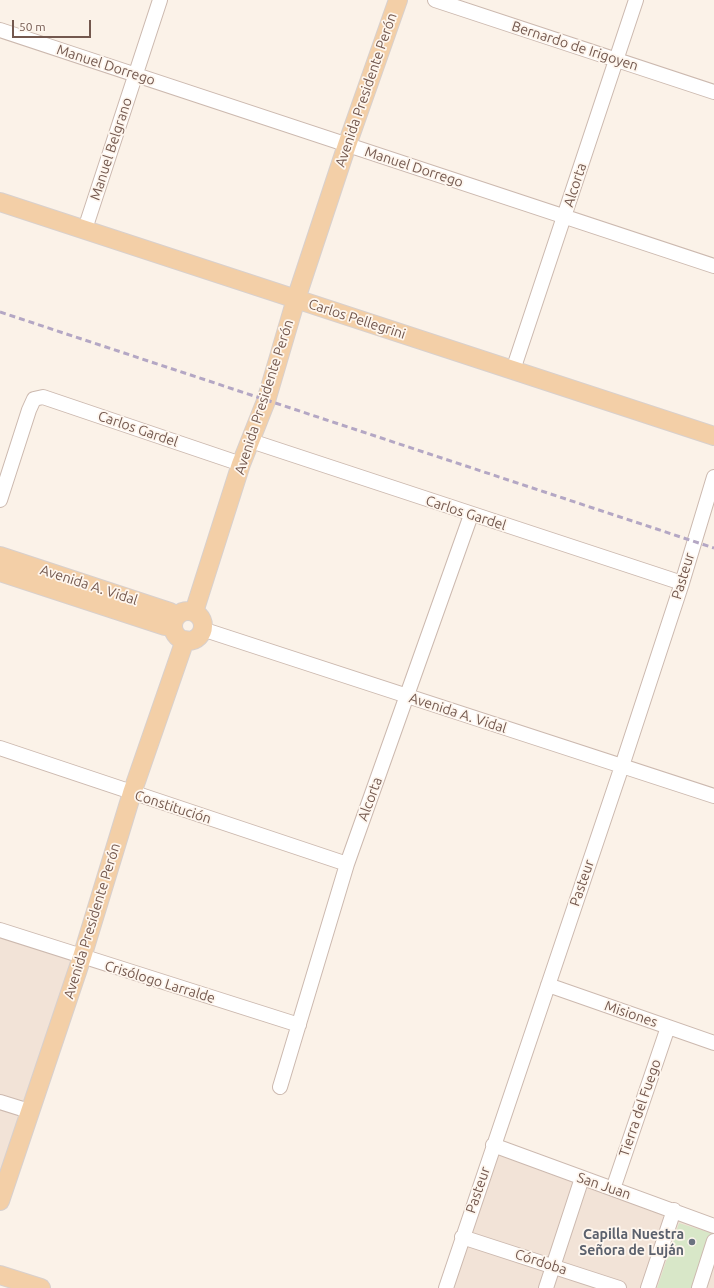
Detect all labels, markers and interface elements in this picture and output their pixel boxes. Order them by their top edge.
street label: Avenida Presidente Perón [332,11,400,169]
scale bar [14,12,93,38]
street label: Bernardo de Irigoyen [510,18,640,74]
text: 50 m [19,20,46,33]
street label: Manuel Dorrego [55,41,157,89]
street label: Manuel Belgrano [86,96,136,202]
street label: Manuel Dorrego [363,143,465,191]
street label: Alcorta [560,161,590,209]
street label: Carlos Pellegrini [306,295,408,343]
street label: Avenida Presidente Perón [231,317,297,477]
street label: Carlos Gardel [96,407,180,451]
street label: Carlos Gardel [424,492,508,534]
street label: Pasteur [668,551,698,601]
street label: Avenida A. Vidal [38,561,140,609]
street label: Avenida A. Vidal [407,689,509,737]
street label: Alcorta [354,775,386,823]
street label: Constitución [133,787,213,827]
street label: Avenida Presidente Perón [60,841,124,1001]
street label: Pasteur [566,858,598,908]
street label: Crisólogo Larralde [103,957,217,1007]
street label: Misiones [602,997,660,1031]
street label: Tierra del Fuego [615,1057,665,1159]
street label: Pasteur [462,1165,494,1215]
street label: San Juan [575,1169,633,1203]
place label: Capilla Nuestra Señora de Luján [579,1226,684,1258]
marker: Capilla Nuestra Señora de Luján [687,1237,697,1247]
street label: Córdoba [513,1246,569,1278]

